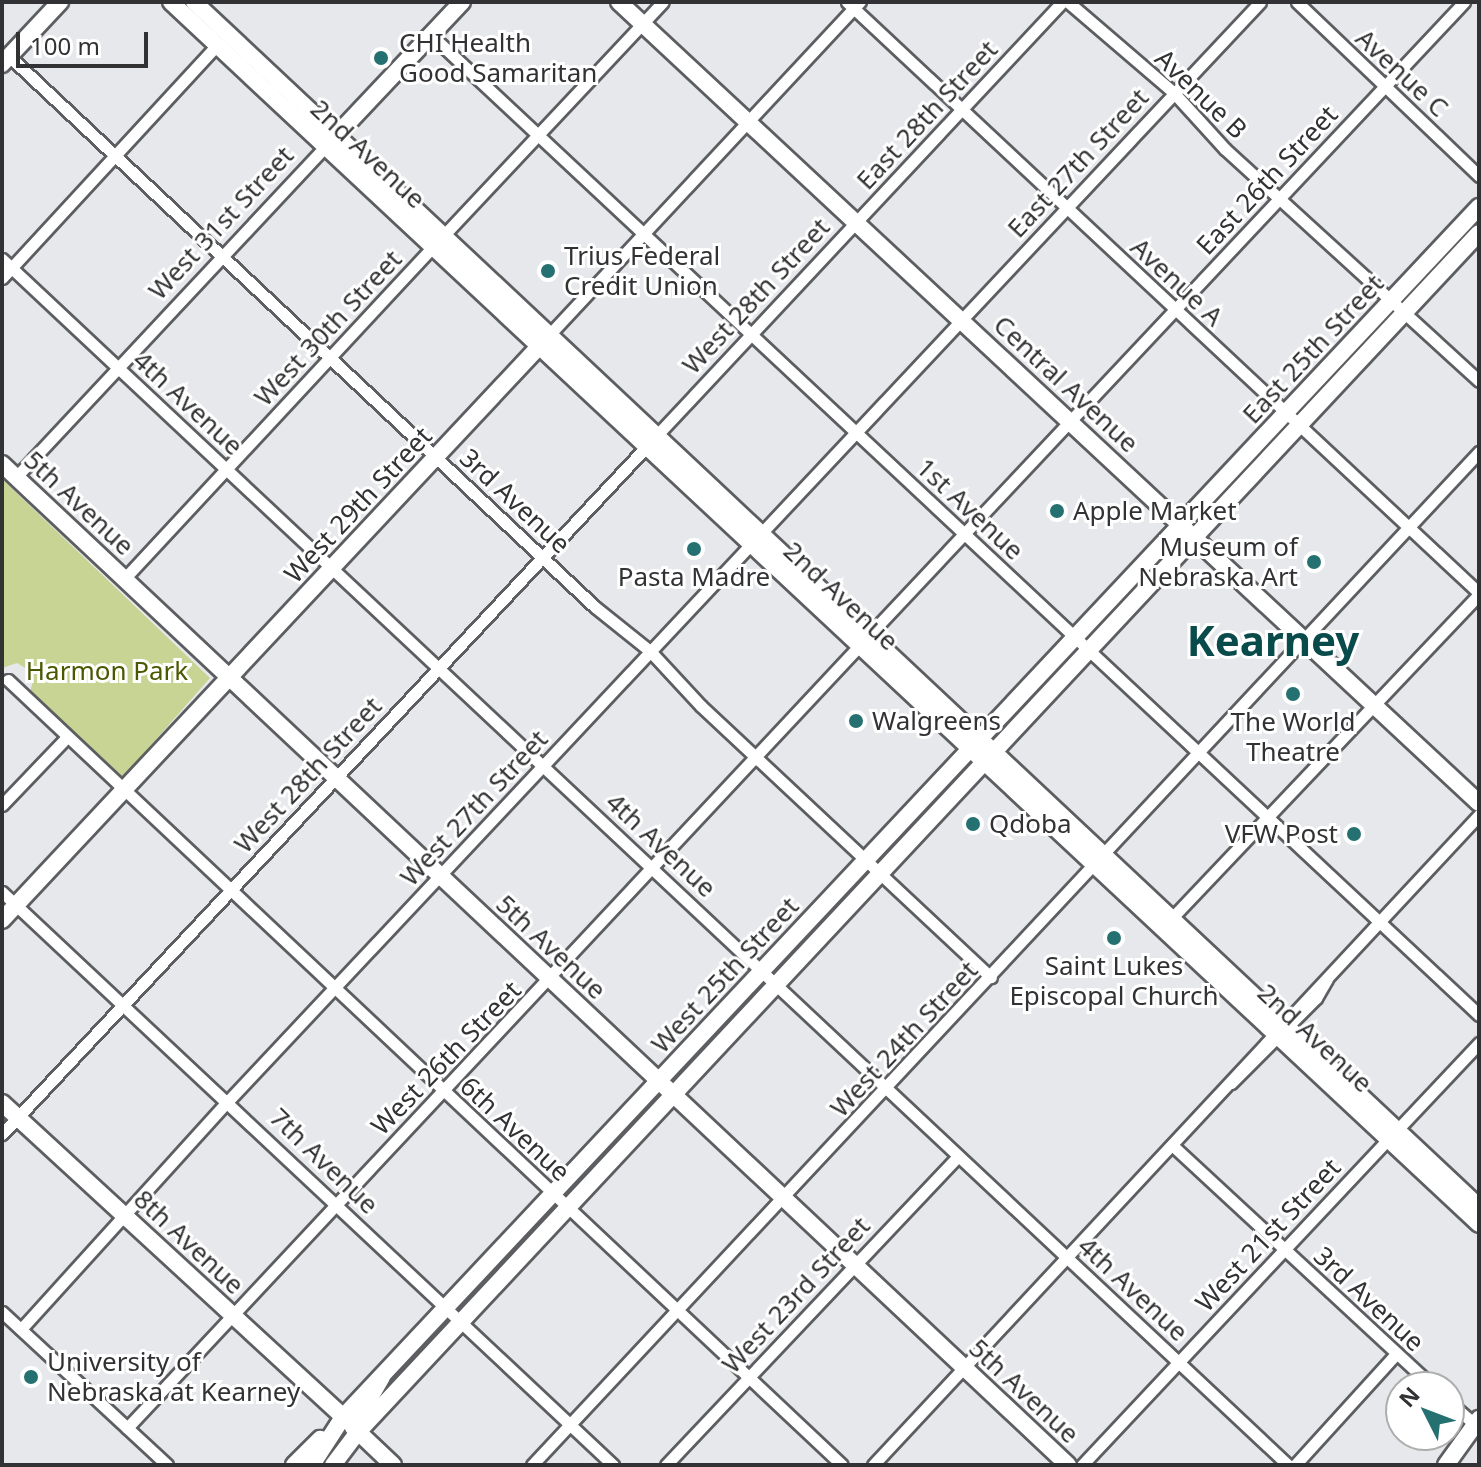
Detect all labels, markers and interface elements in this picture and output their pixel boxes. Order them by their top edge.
scale bar [20,16,152,66]
street label: Avenue C [1349,23,1455,123]
place label: CHI Health Good Samaritan [399,27,597,88]
text: 100 m [30,29,100,62]
street label: East 28th Street [850,34,1004,196]
street label: Avenue B [1149,43,1253,145]
marker: CHI Health Good Samaritan [370,47,392,69]
street label: East 27th Street [1001,82,1155,244]
street label: 2nd Avenue [304,93,432,215]
street label: East 26th Street [1190,99,1344,261]
street label: West 31st Street [142,140,300,306]
street label: West 28th Street [676,212,836,380]
street label: Avenue A [1124,231,1230,333]
place label: Trius Federal Credit Union [564,240,720,302]
street label: West 30th Street [248,244,408,412]
marker: Trius Federal Credit Union [539,262,557,280]
street label: East 25th Street [1236,268,1390,430]
street label: Central Avenue [987,309,1145,459]
street label: 4th Avenue [127,344,249,462]
street label: West 29th Street [278,421,438,589]
street label: 3rd Avenue [453,442,577,560]
street label: 5th Avenue [18,444,140,562]
street label: 1st Avenue [910,452,1030,566]
place label: Apple Market [1073,495,1237,527]
marker: Apple Market [1048,502,1066,520]
place label: Museum of Nebraska Art [1138,531,1298,592]
street label: 2nd Avenue [777,535,905,657]
marker: Pasta Madre [685,540,703,558]
marker: Museum of Nebraska Art [1305,553,1323,571]
place label: Pasta Madre [618,561,770,593]
district label: Kearney [1187,615,1359,665]
park label: Harmon Park [26,655,188,687]
marker: The World Theatre [1284,685,1302,703]
street label: West 28th Street [228,691,388,859]
place label: Walgreens [872,705,1001,737]
place label: The World Theatre [1231,706,1355,768]
marker: Walgreens [847,712,865,730]
street label: West 27th Street [394,724,554,892]
street label: 4th Avenue [600,786,722,904]
place label: Qdoba [989,808,1072,840]
marker: Qdoba [964,815,982,833]
place label: VFW Post [1225,818,1338,850]
marker: VFW Post [1345,825,1363,843]
street label: 5th Avenue [490,888,612,1006]
street label: West 25th Street [645,891,805,1059]
marker: Saint Lukes Episcopal Church [1105,929,1123,947]
place label: Saint Lukes Episcopal Church [1009,950,1219,1012]
street label: West 24th Street [824,955,984,1123]
street label: West 26th Street [365,975,527,1141]
street label: 2nd Avenue [1251,977,1379,1099]
street label: 6th Avenue [454,1070,576,1188]
street label: 7th Avenue [263,1102,385,1220]
street label: West 21st Street [1189,1152,1347,1318]
street label: 8th Avenue [128,1183,250,1301]
street label: West 23rd Street [716,1210,876,1380]
street label: 4th Avenue [1072,1230,1194,1348]
street label: 3rd Avenue [1307,1240,1431,1358]
street label: 5th Avenue [963,1332,1085,1450]
place label: University of Nebraska at Kearney [47,1346,300,1408]
marker: University of Nebraska at Kearney [22,1368,40,1386]
north arrow [1385,1371,1465,1451]
text: N [1392,1380,1426,1413]

